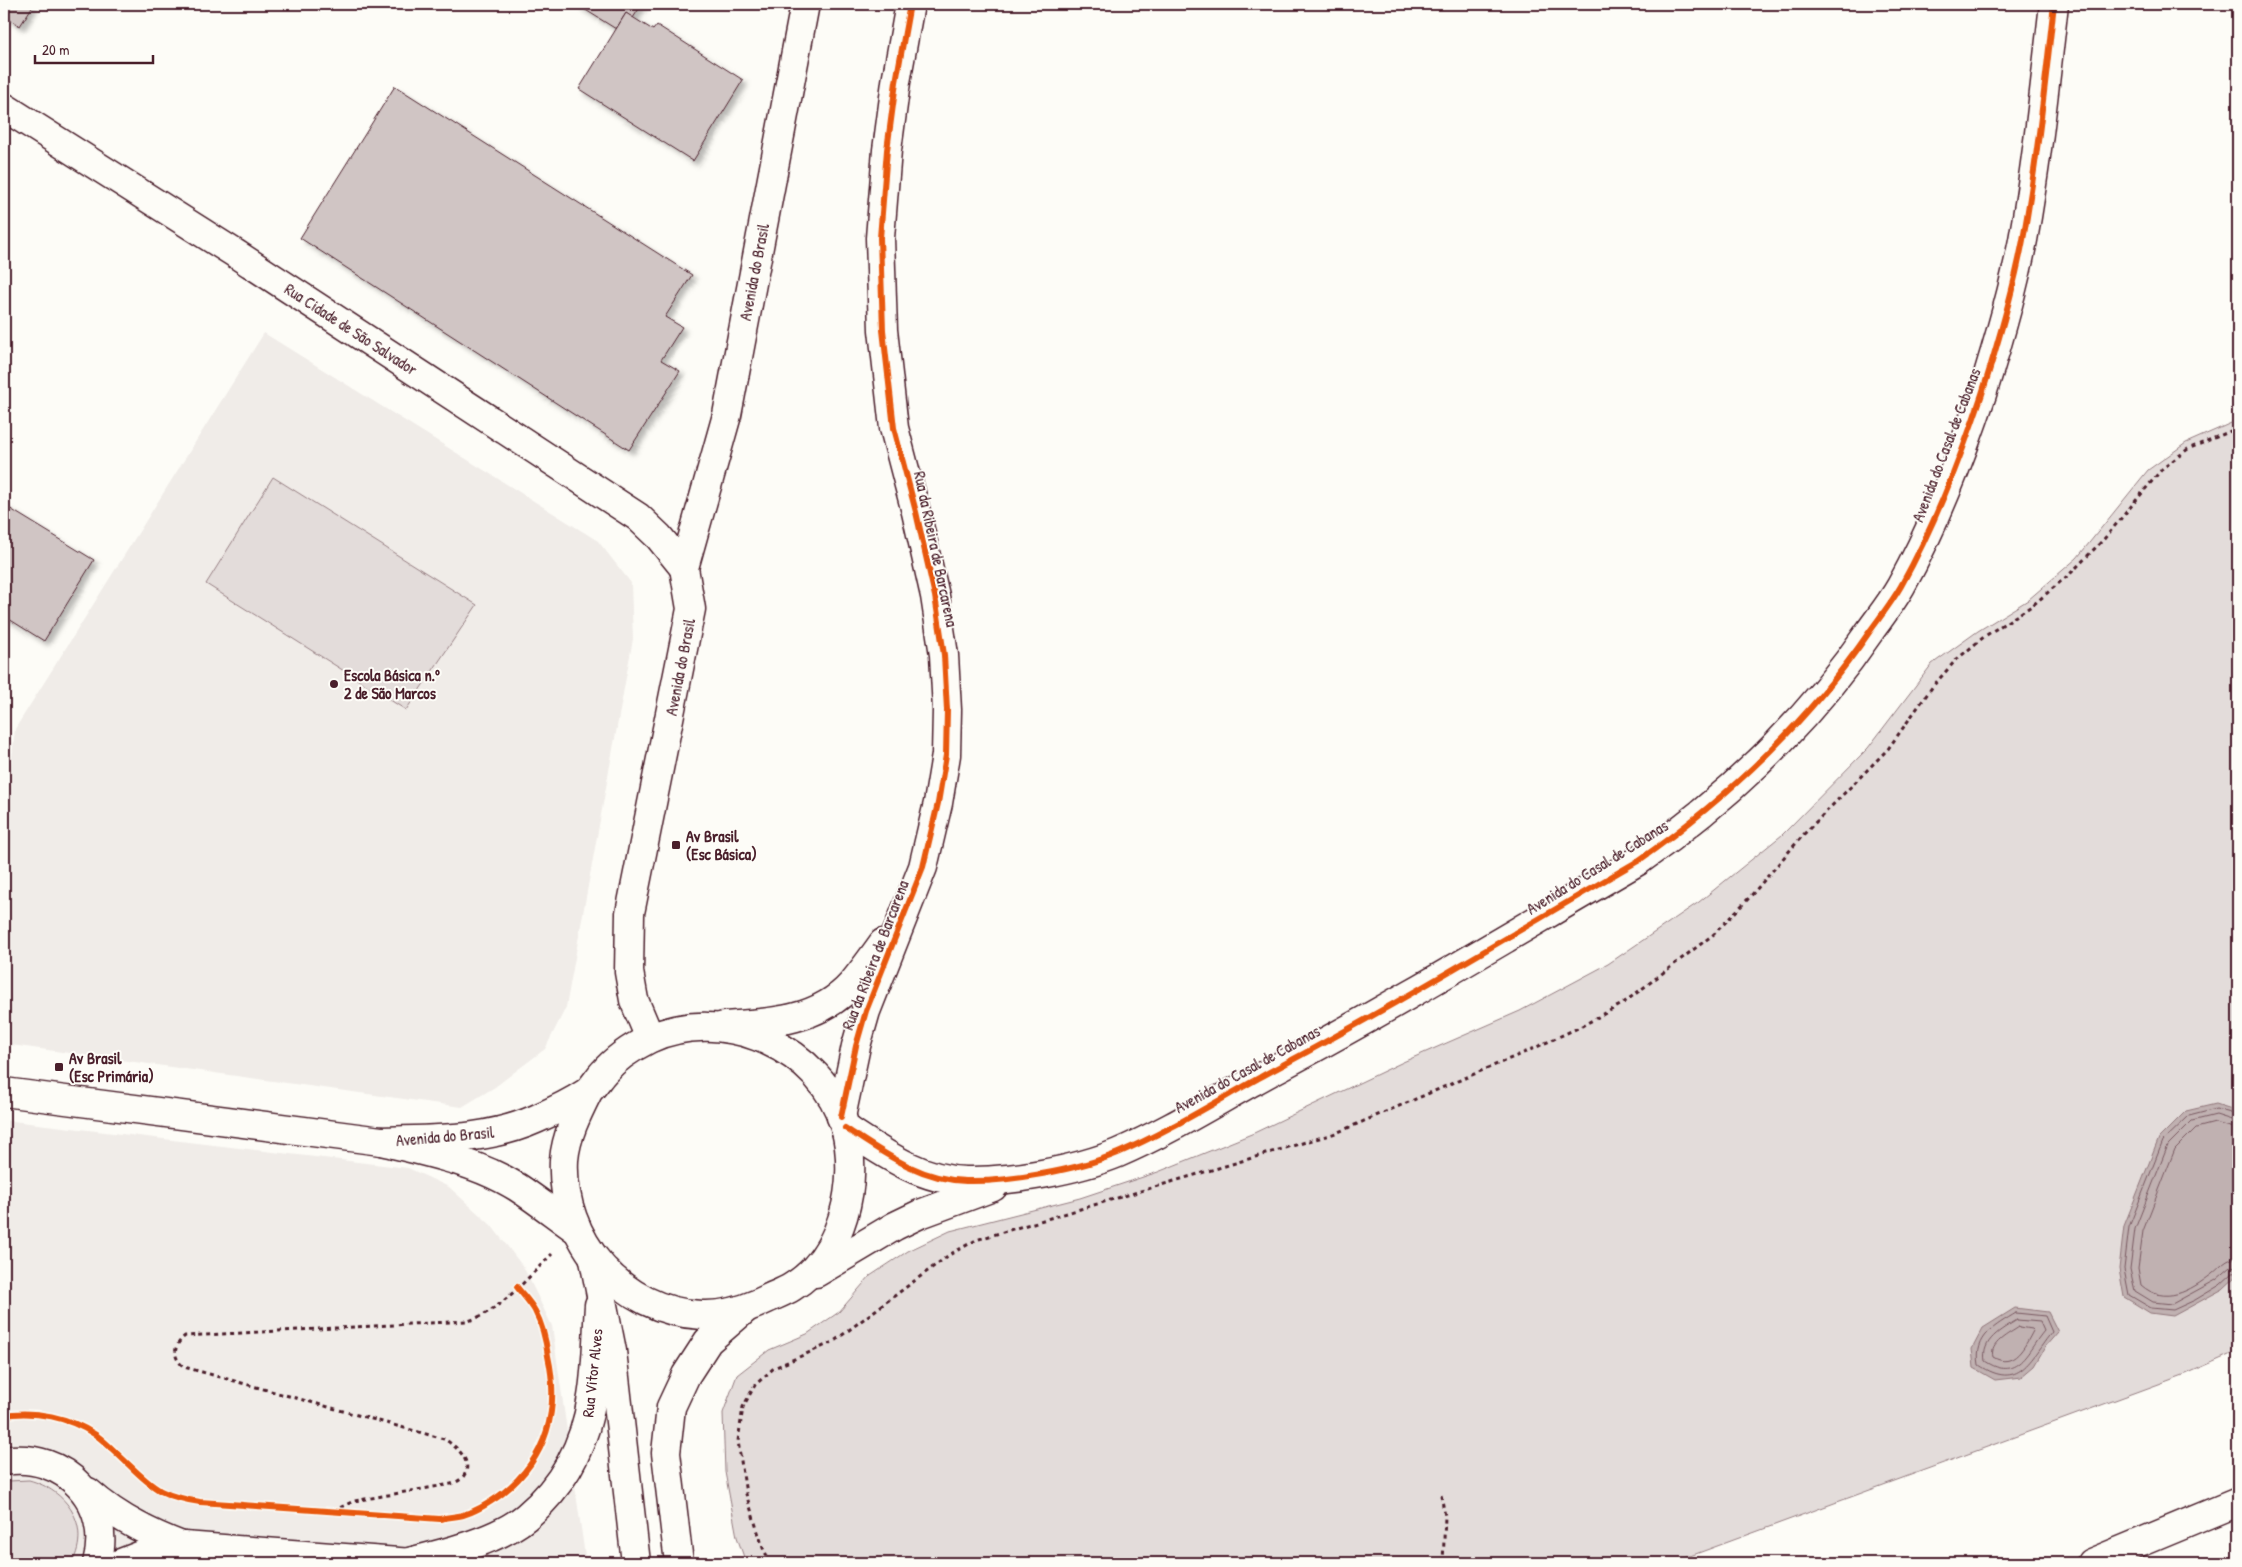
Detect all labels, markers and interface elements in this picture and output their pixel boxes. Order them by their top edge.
scale bar [35,32,152,64]
text: 20 m [42,39,69,60]
street label: Avenida do Brasil [734,221,774,322]
street label: Rua Cidade de São Salvador [280,278,422,380]
street label: Avenida do Casal de Cabanas [1906,365,1986,525]
street label: Rua da Ribeira de Barcarena [909,469,963,629]
street label: Avenida do Brasil [660,616,700,717]
place label: Escola Básica n.º 2 de São Marcos [344,664,440,704]
marker: Escola Básica n.º 2 de São Marcos [328,678,340,690]
street label: Avenida do Casal de Cabanas [1522,814,1672,920]
place label: Av Brasil (Esc Básica) [686,825,757,865]
marker: Av Brasil (Esc Básica) [670,839,682,851]
street label: Rua da Ribeira de Barcarena [836,877,914,1033]
street label: Avenida do Casal de Cabanas [1170,1020,1324,1118]
place label: Av Brasil (Esc Primária) [69,1047,154,1087]
marker: Av Brasil (Esc Primária) [53,1061,65,1073]
street label: Avenida do Brasil [395,1121,496,1151]
street label: Rua Vitor Alves [576,1328,608,1418]

